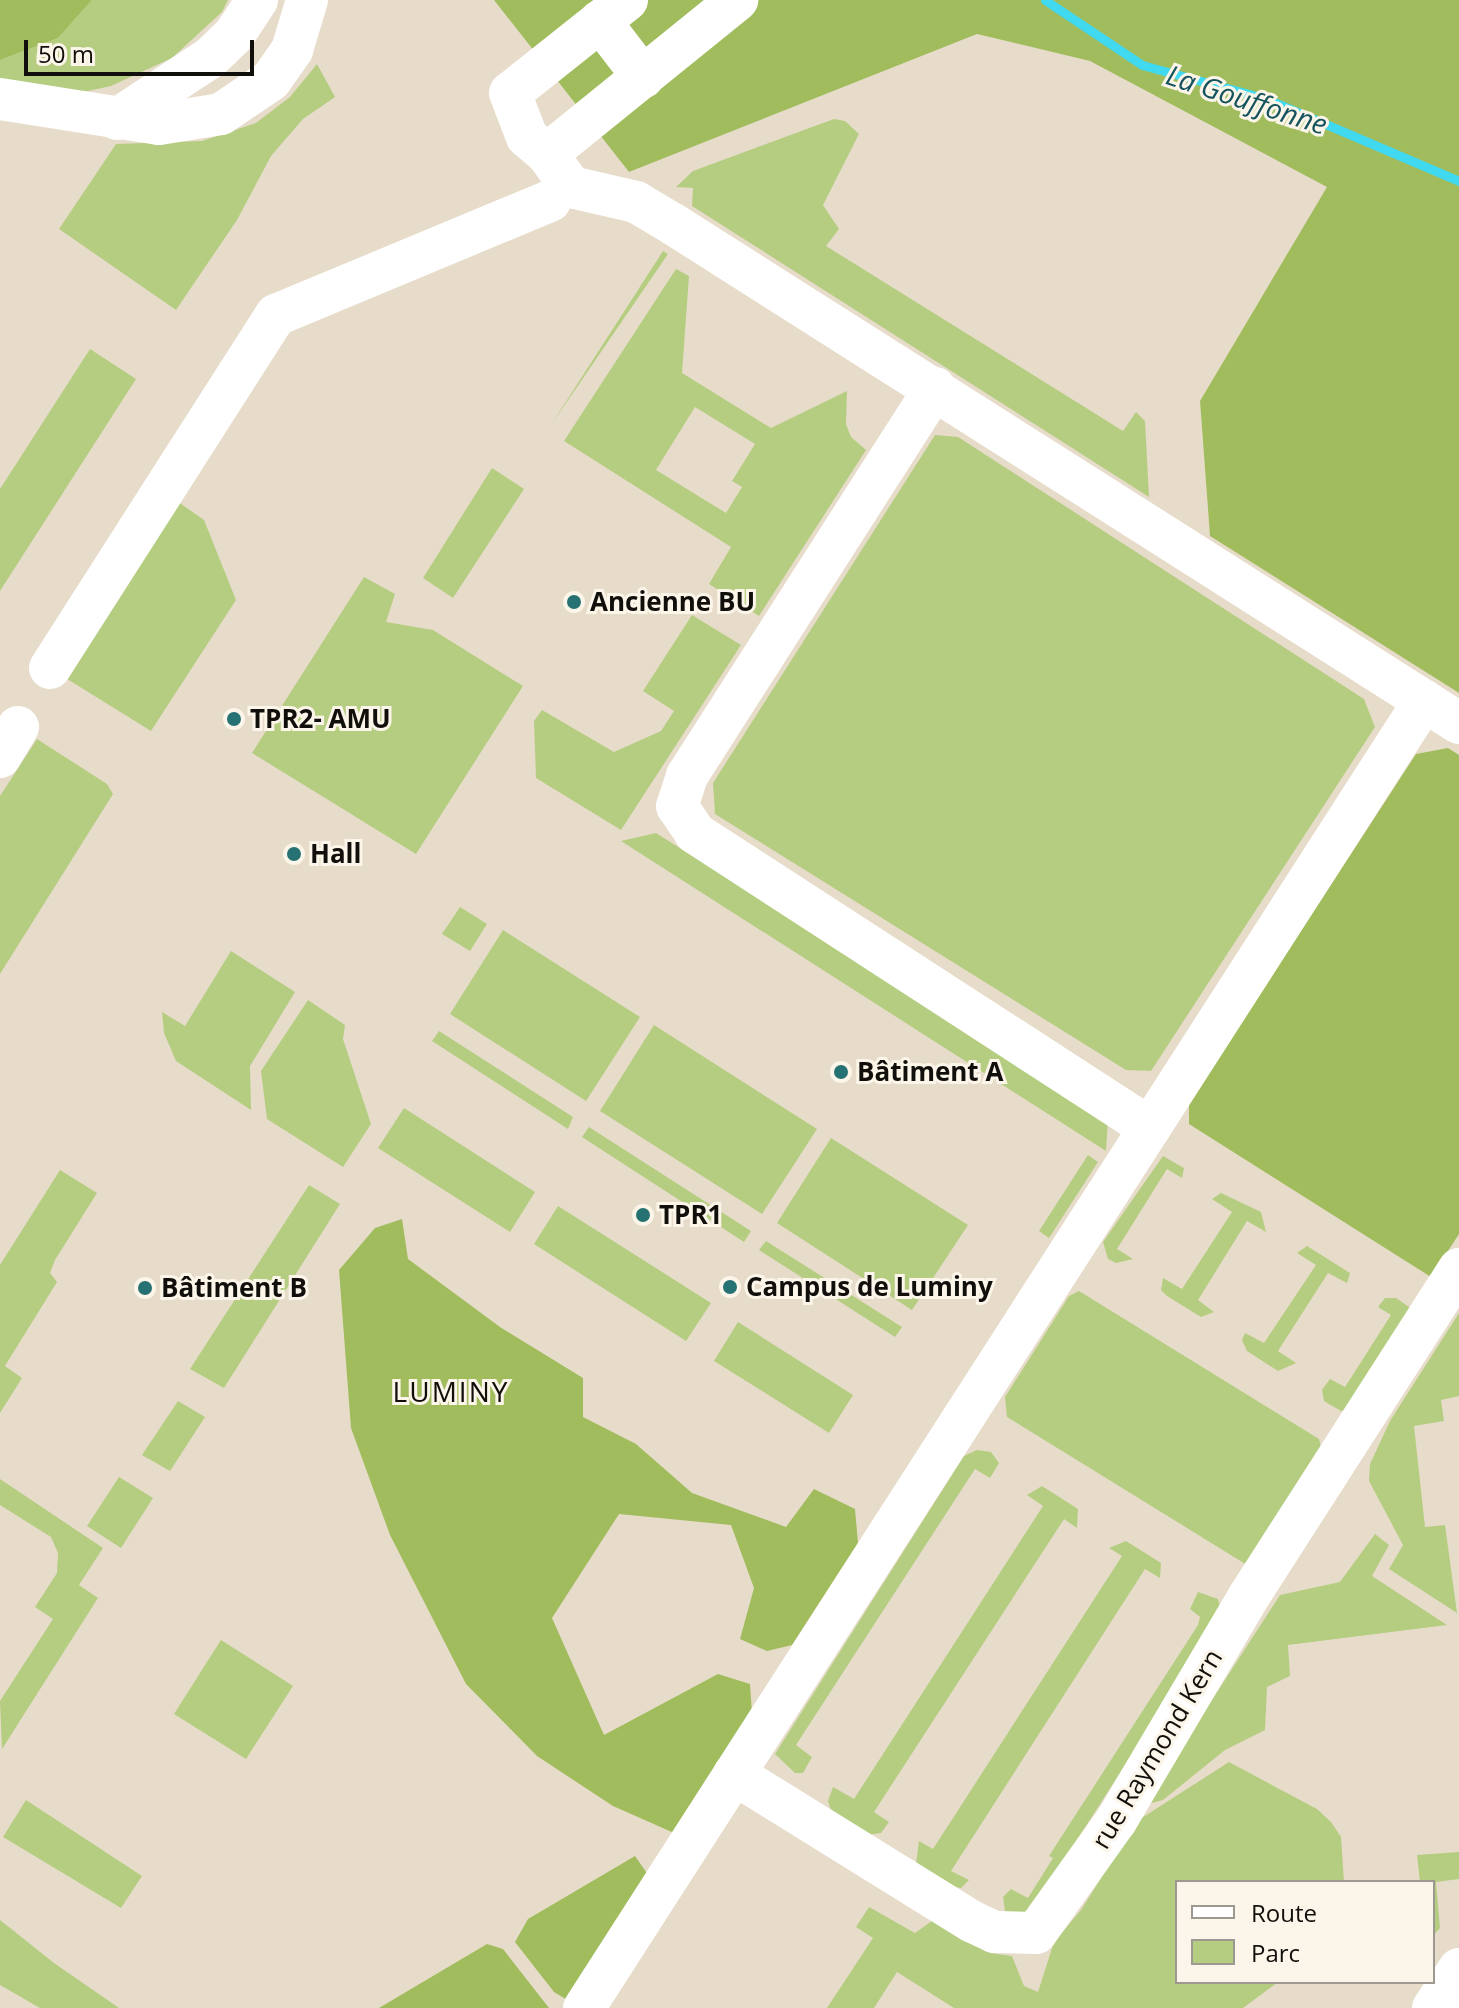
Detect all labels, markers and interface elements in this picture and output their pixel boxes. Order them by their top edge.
scale bar [28,24,258,74]
text: 50 m [38,37,94,70]
water label: La Gouffonne [1162,57,1332,141]
place label: Ancienne BU [590,586,755,618]
marker: Ancienne BU [565,593,583,611]
place label: TPR2- AMU [250,703,391,735]
marker: TPR2- AMU [225,710,243,728]
place label: Hall [310,838,361,870]
marker: Hall [285,845,303,863]
place label: Bâtiment A [857,1056,1003,1088]
marker: Bâtiment A [832,1063,850,1081]
place label: TPR1 [659,1199,722,1231]
marker: TPR1 [634,1206,652,1224]
place label: Campus de Luminy [746,1271,993,1303]
place label: Bâtiment B [161,1272,307,1304]
marker: Campus de Luminy [721,1278,739,1296]
marker: Bâtiment B [136,1279,154,1297]
district label: LUMINY [393,1374,509,1408]
street label: rue Raymond Kern [1085,1644,1229,1854]
legend [1175,1880,1435,1984]
text: Route [1251,1896,1317,1929]
text: Parc [1251,1936,1300,1969]

